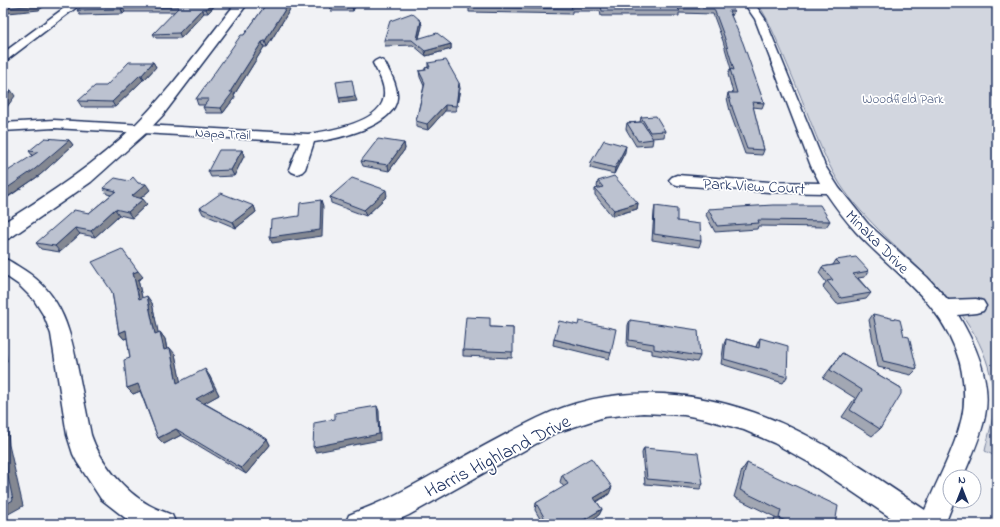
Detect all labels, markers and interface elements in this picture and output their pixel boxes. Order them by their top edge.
park label: Woodfield Park [862,90,944,109]
street label: Napa Trail [194,124,251,145]
street label: Park View Court [702,172,806,202]
street label: Minaka Drive [839,205,915,281]
street label: Harris Highland Drive [421,409,577,507]
north arrow [942,469,982,509]
text: N [958,472,966,488]

